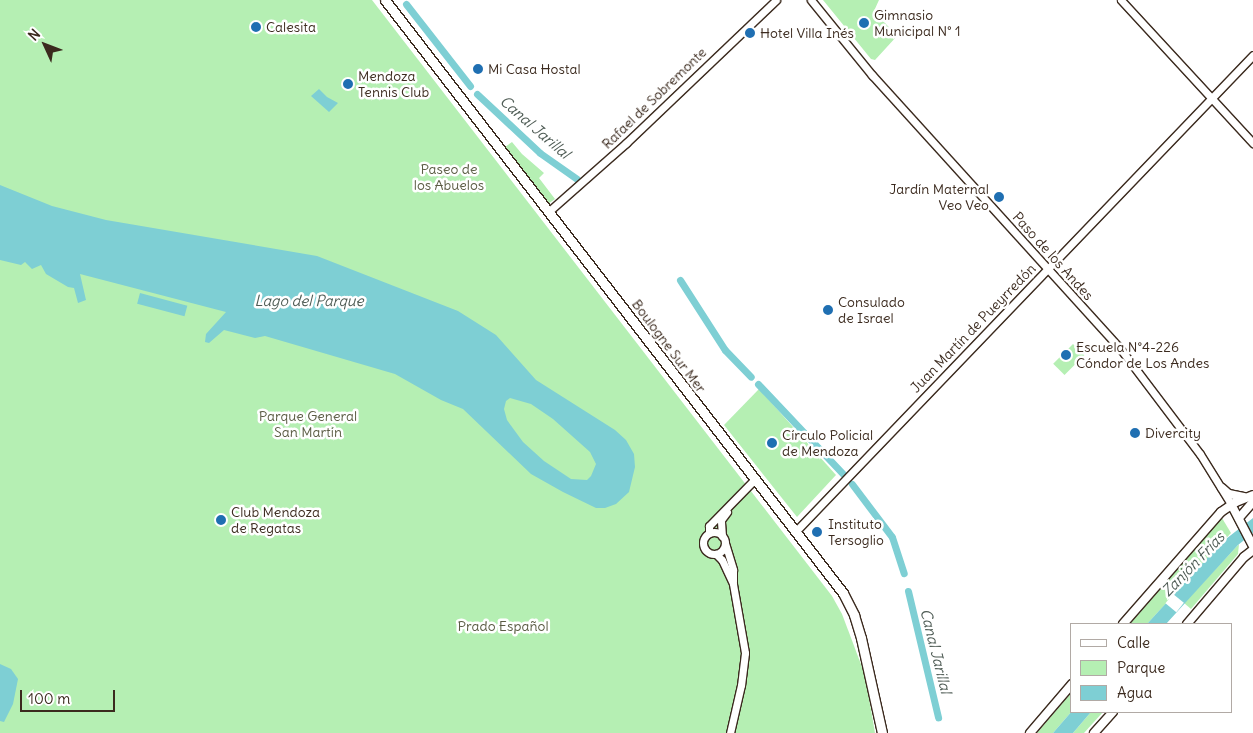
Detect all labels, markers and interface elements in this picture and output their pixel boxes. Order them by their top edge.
place label: Gimnasio Municipal N° 1 [874,7,961,40]
marker: Gimnasio Municipal N° 1 [858,17,870,29]
place label: Calesita [266,19,316,35]
north arrow [20,20,70,70]
marker: Calesita [250,21,262,33]
text: N [24,25,44,44]
place label: Hotel Villa Inés [760,25,854,41]
marker: Hotel Villa Inés [744,27,756,39]
street label: Rafael de Sobremonte [598,44,710,152]
place label: Mi Casa Hostal [488,61,581,77]
marker: Mi Casa Hostal [472,63,484,75]
place label: Mendoza Tennis Club [358,68,429,100]
marker: Mendoza Tennis Club [342,78,354,90]
water label: Canal Jarillal [496,92,574,162]
park label: Paseo de los Abuelos [414,161,484,193]
place label: Jardín Maternal Veo Veo [889,181,989,213]
marker: Jardín Maternal Veo Veo [993,191,1005,203]
street label: Paso de los Andes [1009,209,1097,303]
street label: Juan Martín de Pueyrredón [907,260,1039,396]
water label: Lago del Parque [255,292,363,310]
place label: Consulado de Israel [838,294,905,326]
street label: Boulogne Sur Mer [628,296,710,396]
marker: Consulado de Israel [822,304,834,316]
place label: Escuela N°4-226 Cóndor de Los Andes [1076,339,1209,372]
marker: Escuela N°4-226 Cóndor de Los Andes [1060,349,1072,361]
park label: Parque General San Martín [259,408,357,441]
place label: Divercity [1145,425,1201,441]
place label: Círculo Policial de Mendoza [782,427,873,460]
marker: Divercity [1129,427,1141,439]
marker: Círculo Policial de Mendoza [766,437,778,449]
place label: Club Mendoza de Regatas [231,504,320,536]
marker: Club Mendoza de Regatas [215,514,227,526]
place label: Instituto Tersoglio [828,516,884,548]
marker: Instituto Tersoglio [810,525,824,539]
water label: Zanjón Frías [1158,528,1228,600]
water label: Canal Jarillal [917,607,955,695]
park label: Prado Español [457,618,549,634]
legend [1070,623,1233,713]
text: Calle [1117,633,1150,652]
text: Parque [1117,658,1165,677]
scale bar [22,680,118,712]
text: Agua [1117,683,1152,702]
text: 100 m [28,689,70,708]

